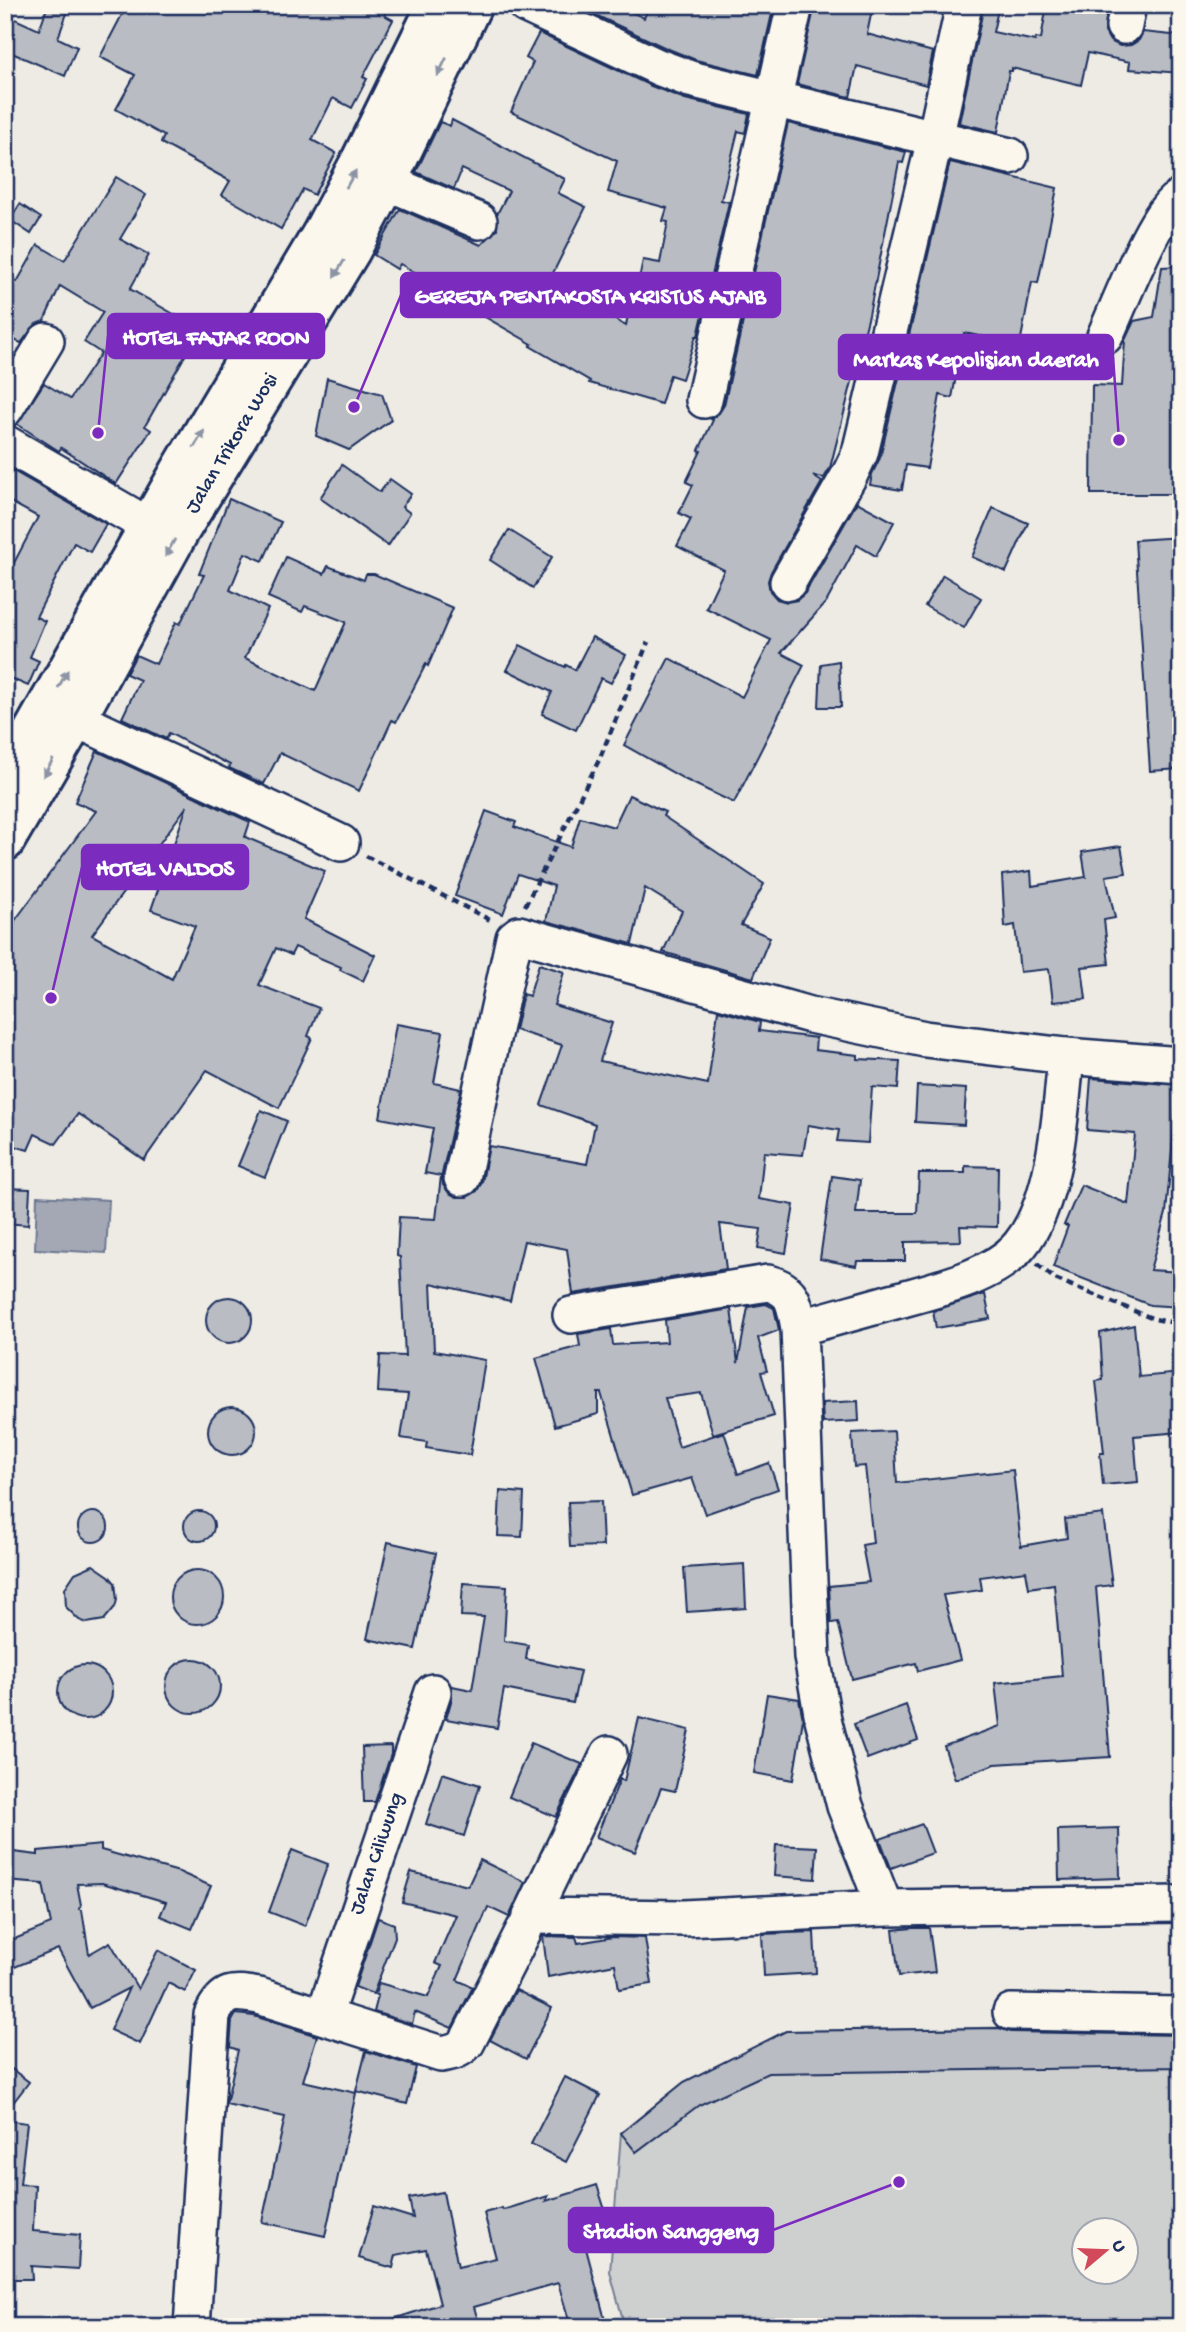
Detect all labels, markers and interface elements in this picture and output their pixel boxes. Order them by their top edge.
one-way arrow [436,57,448,77]
one-way arrow [345,169,357,189]
one-way arrow [333,260,345,279]
callout: GEREJA PENTAKOSTA KRISTUS AJAIB [401,273,780,317]
text: GEREJA PENTAKOSTA KRISTUS AJAIB [414,285,767,312]
callout: HOTEL FAJAR ROON [108,314,324,358]
text: HOTEL FAJAR ROON [122,326,310,353]
callout: Markas Kepolisian daerah [839,335,1113,379]
text: Markas Kepolisian daerah [853,348,1099,375]
street label: Jalan Trikora Wosi [181,369,285,519]
one-way arrow [193,429,205,448]
one-way arrow [164,538,176,557]
one-way arrow [57,669,69,689]
one-way arrow [42,758,54,778]
callout: HOTEL VALDOS [82,845,248,889]
text: HOTEL VALDOS [96,857,235,884]
street label: Jalan Ciliwung [345,1790,411,1918]
callout: Stadion Sanggeng [569,2208,773,2252]
north arrow [1070,2216,1140,2286]
text: Stadion Sanggeng [583,2220,759,2247]
text: U [1105,2238,1130,2256]

